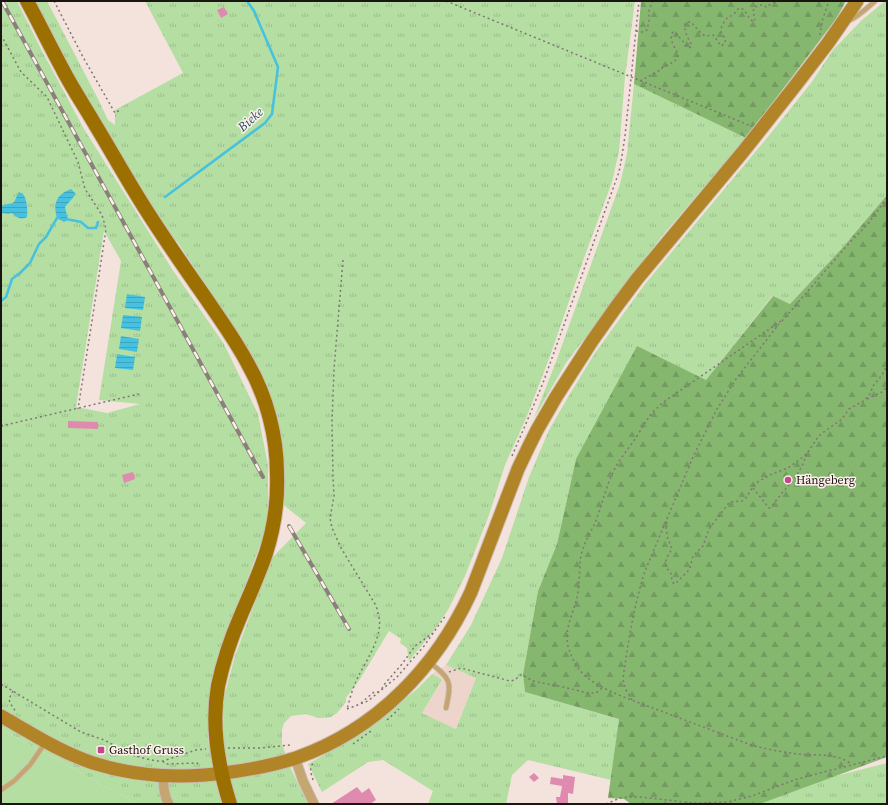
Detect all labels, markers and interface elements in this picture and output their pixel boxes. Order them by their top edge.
water label: Bieke [233,103,267,136]
place label: Hängeberg [796,472,855,488]
marker: Hängeberg [783,475,793,485]
place label: Gasthof Gruss [109,742,184,758]
marker: Gasthof Gruss [96,745,106,755]

